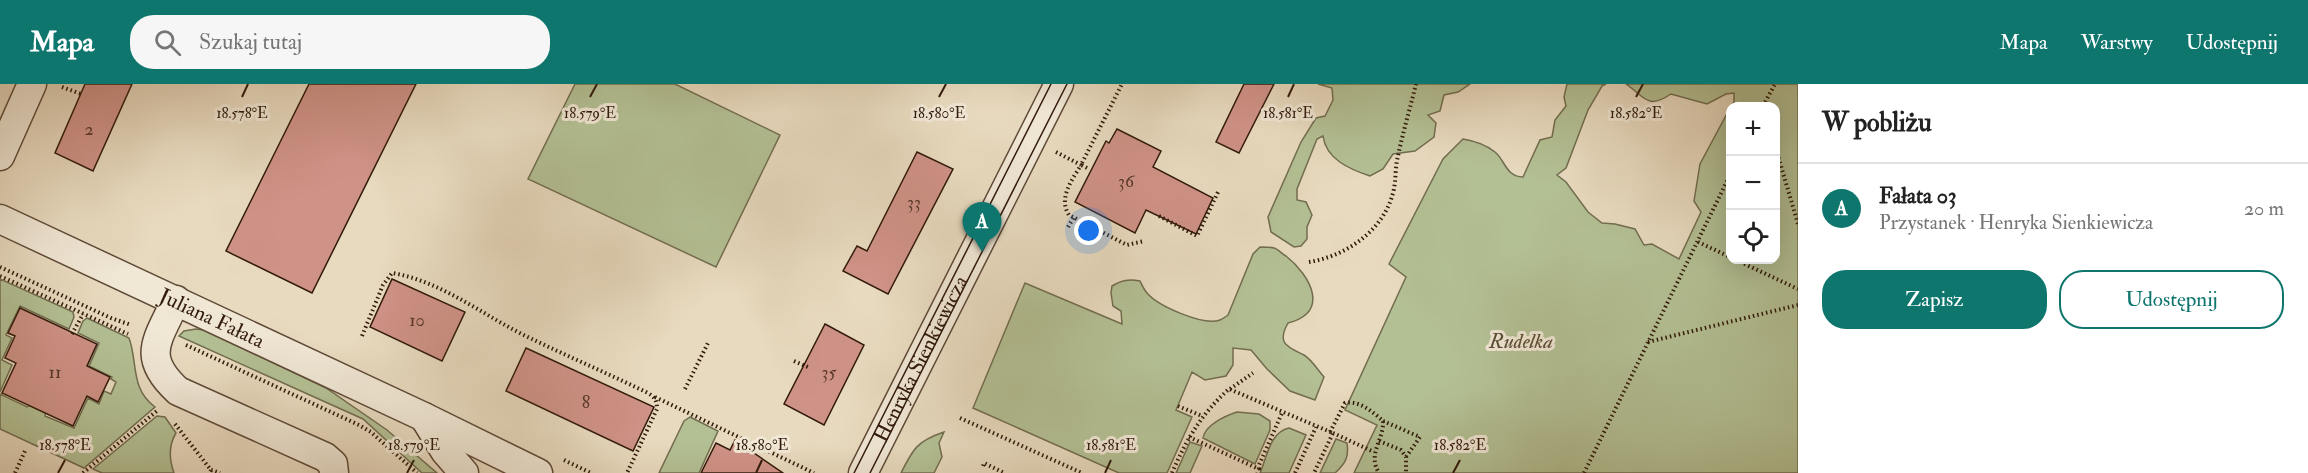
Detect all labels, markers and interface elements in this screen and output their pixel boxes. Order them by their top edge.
search box [130,15,550,69]
text: Mapa [30,25,94,60]
icon: search [151,26,184,59]
text: Szukaj tutaj [199,28,302,56]
text: Mapa [2000,29,2048,56]
text: Warstwy [2081,29,2153,56]
text: Udostępnij [2186,29,2278,56]
map controls [1726,102,1780,264]
button: + [1726,102,1780,156]
text: 18.578°E [216,104,268,123]
text: 18.579°E [564,104,616,123]
text: 18.580°E [913,104,965,123]
text: 18.581°E [1263,104,1313,123]
text: 18.582°E [1610,104,1662,123]
text: W pobliżu [1822,107,1932,139]
house number: 2 [84,118,94,141]
button: − [1726,156,1780,210]
house number: 36 [1118,170,1135,193]
text: Fałata 03 [1879,182,1956,210]
house number: 33 [907,191,921,214]
text: A [1835,196,1848,221]
text: 20 m [2244,196,2284,221]
pin: A [962,202,1002,252]
button: locate [1726,210,1780,264]
text: Przystanek · Henryka Sienkiewicza [1879,210,2153,235]
your location [1074,216,1103,245]
street label: Henryka Sienkiewicza [867,270,974,447]
button: Zapisz [1822,270,2047,329]
button: Udostępnij [2059,270,2284,329]
street label: Juliana Fałata [154,281,269,354]
house number: 10 [409,309,425,332]
park label: Rudelka [1488,328,1553,355]
house number: 11 [49,361,61,384]
house number: 35 [822,361,836,384]
house number: 8 [582,391,590,414]
text: 18.578°E [39,436,91,455]
text: 18.579°E [388,436,440,455]
text: 18.580°E [736,436,788,455]
text: 18.581°E [1086,436,1136,455]
text: 18.582°E [1434,436,1486,455]

